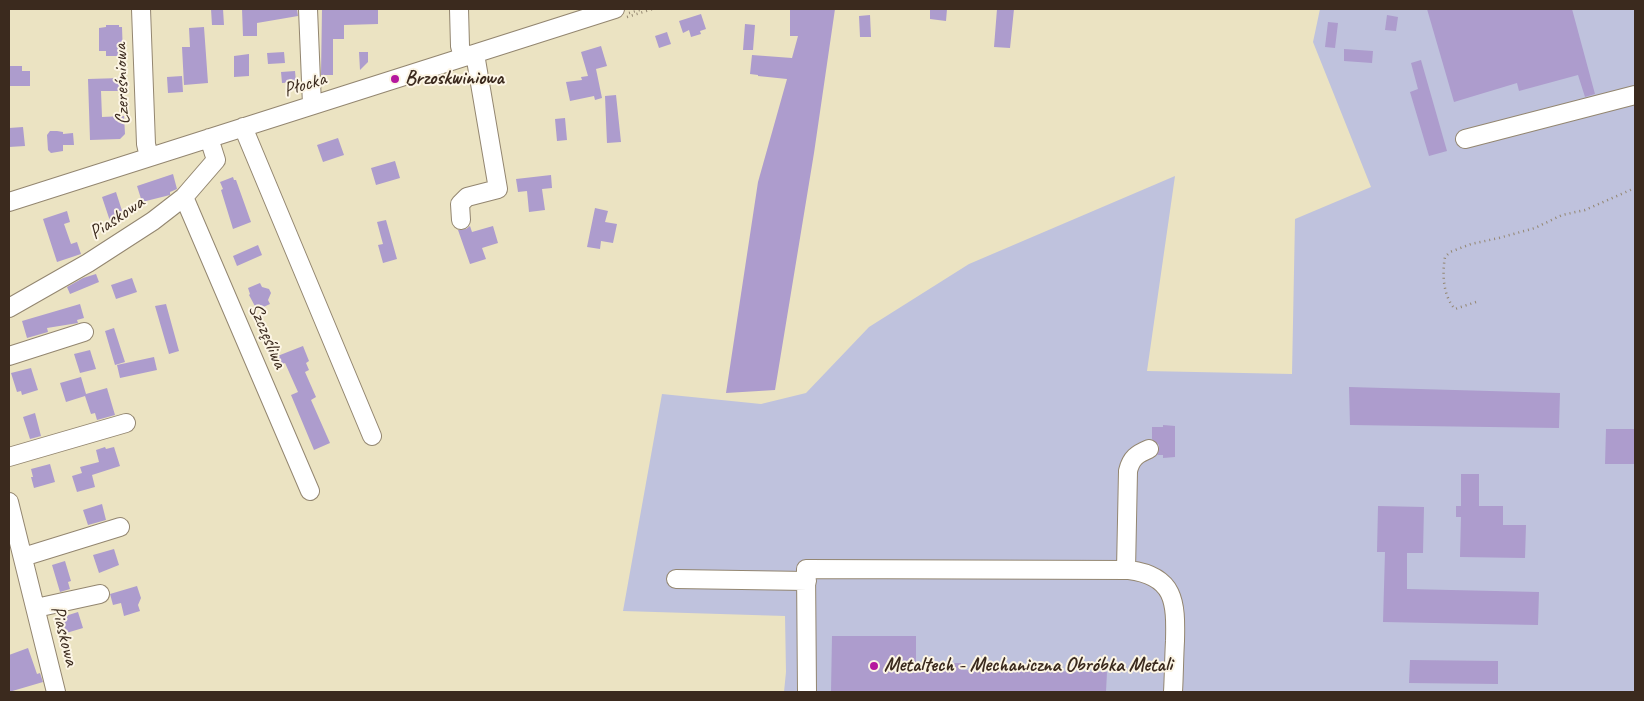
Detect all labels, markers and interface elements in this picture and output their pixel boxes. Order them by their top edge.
street label: Czereśniowa [109,43,135,125]
street label: Płocka [281,67,329,103]
place label: Brzoskwiniowa [405,67,504,91]
marker: Brzoskwiniowa [389,73,401,85]
street label: Piaskowa [85,191,149,245]
street label: Szczęśliwa [243,300,291,372]
street label: Piaskowa [45,603,83,669]
place label: Metaltech - Mechaniczna Obróbka Metali [884,654,1172,678]
marker: Metaltech - Mechaniczna Obróbka Metali [868,660,880,672]

